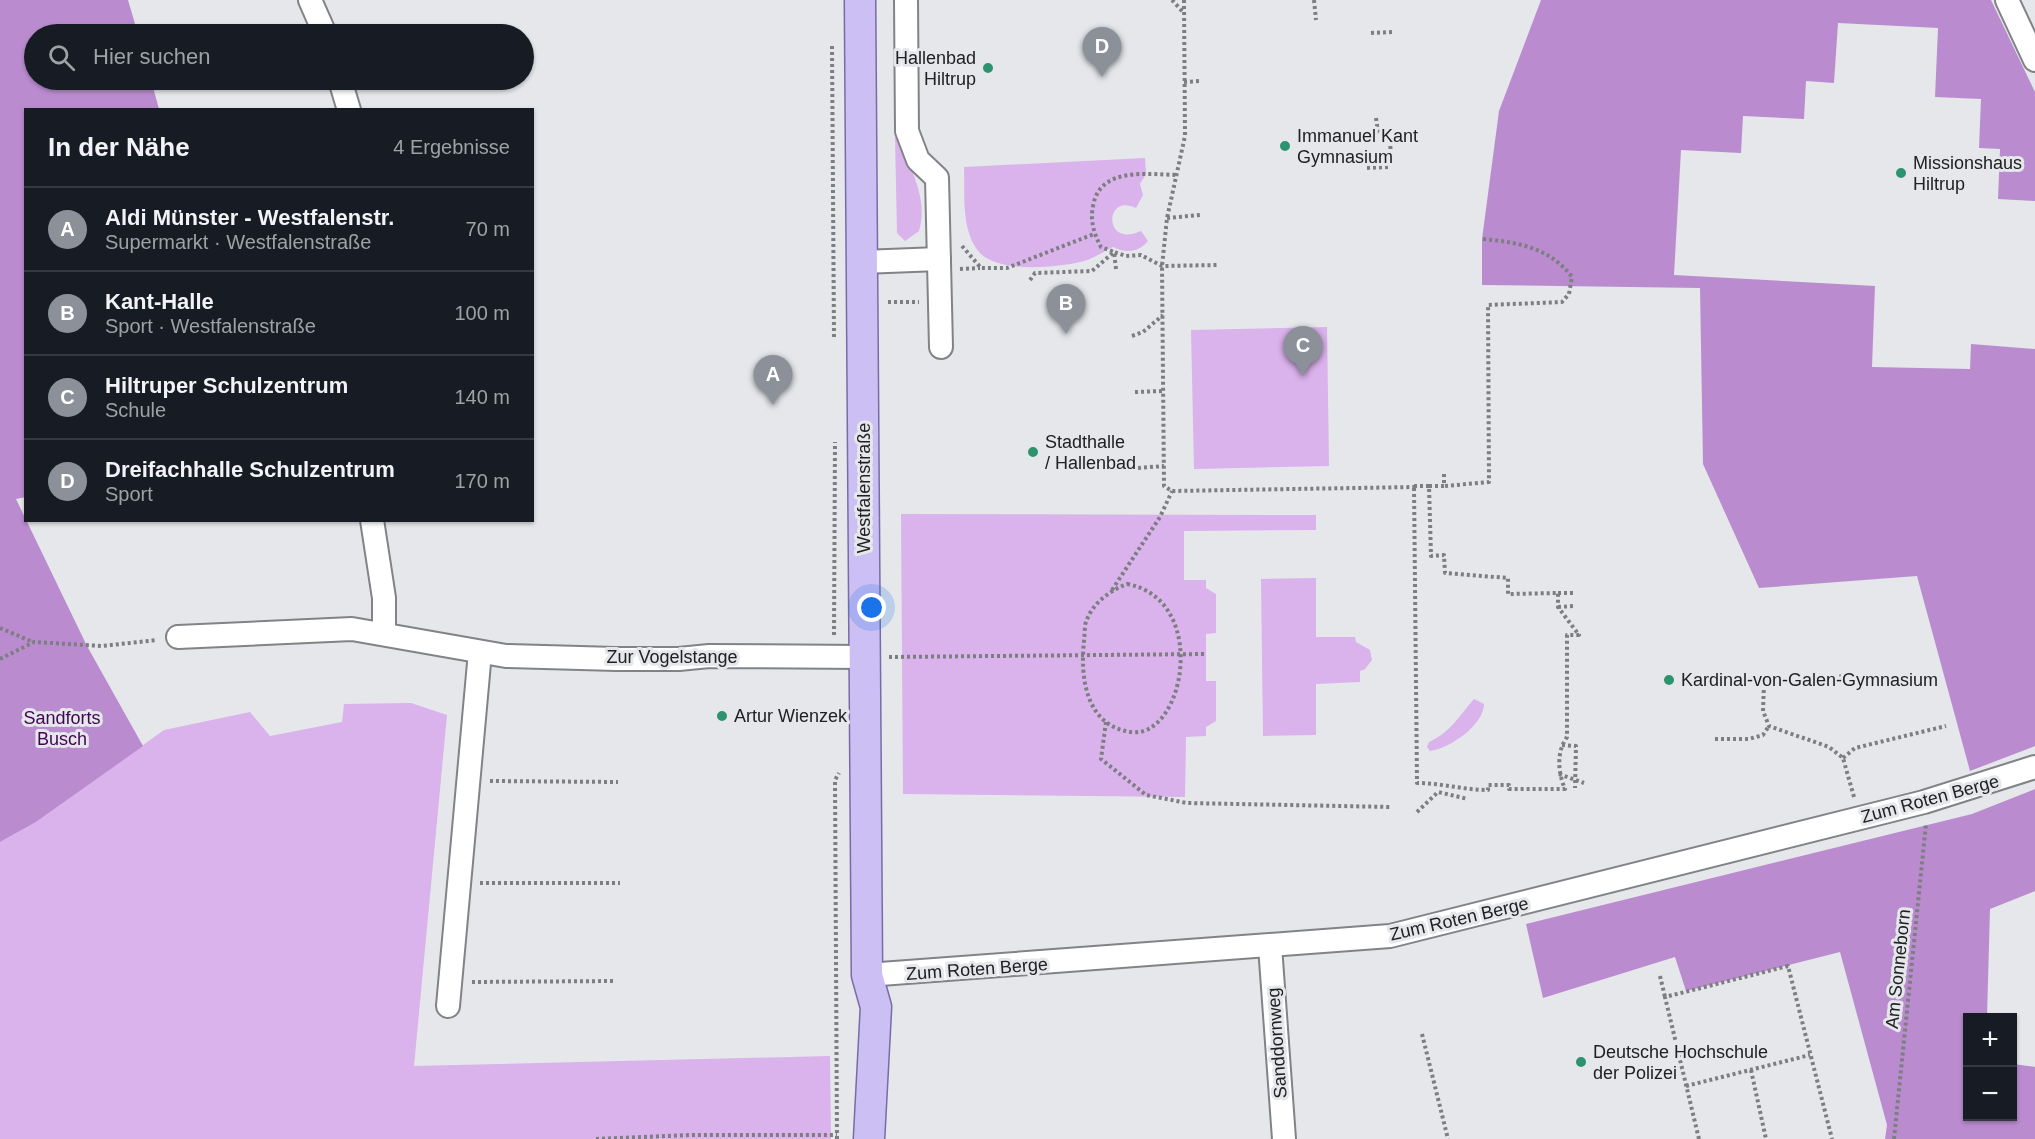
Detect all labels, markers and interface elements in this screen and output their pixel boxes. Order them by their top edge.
search box [24,24,534,90]
pin: D [1082,28,1122,77]
icon: search [45,41,78,74]
text: Hier suchen [93,44,210,69]
place label: Hallenbad Hiltrup [895,48,976,89]
marker: Hallenbad Hiltrup [981,61,995,75]
place label: Immanuel Kant Gymnasium [1297,126,1418,167]
text: In der Nähe [48,132,190,162]
text: 4 Ergebnisse [393,136,510,158]
marker: Immanuel Kant Gymnasium [1278,139,1292,153]
place label: Missionshaus Hiltrup [1913,153,2022,194]
marker: Missionshaus Hiltrup [1894,166,1908,180]
text: Aldi Münster - Westfalenstr. [105,205,394,230]
text: A [60,218,75,240]
text: 70 m [466,218,510,240]
text: Supermarkt · Westfalenstraße [105,231,371,253]
pin: B [1046,284,1086,334]
text: Kant-Halle [105,289,214,314]
text: B [60,302,75,324]
text: 100 m [454,302,510,324]
text: Sport · Westfalenstraße [105,315,316,337]
pin: C [1284,326,1322,376]
pin: A [754,356,792,405]
text: Hiltruper Schulzentrum [105,373,348,398]
text: C [60,386,75,408]
text: 140 m [454,386,510,408]
text: Schule [105,399,166,421]
street label: Westfalenstraße [854,423,874,553]
place label: Stadthalle / Hallenbad [1045,432,1136,473]
marker: Stadthalle / Hallenbad [1026,445,1040,459]
text: Dreifachhalle Schulzentrum [105,457,395,482]
text: D [60,470,75,492]
text: 170 m [454,470,510,492]
text: Sport [105,483,153,505]
your location [857,593,886,622]
street label: Zur Vogelstange [606,647,738,667]
place label: Kardinal-von-Galen-Gymnasium [1681,670,1938,690]
marker: Kardinal-von-Galen-Gymnasium [1662,673,1676,687]
place label: Artur Wienzek [734,706,848,726]
park label: Sandforts Busch [23,708,101,749]
marker: Artur Wienzek [715,709,729,723]
street label: Zum Roten Berge [1859,771,2001,827]
street label: Zum Roten Berge [1388,893,1530,945]
street label: Am Sonneborn [1882,908,1914,1030]
street label: Zum Roten Berge [905,954,1049,984]
street label: Sanddornweg [1263,987,1291,1099]
map controls [1963,1013,2017,1121]
button: + [1963,1013,2017,1067]
place label: Deutsche Hochschule der Polizei [1593,1042,1768,1083]
marker: Deutsche Hochschule der Polizei [1574,1055,1588,1069]
button: − [1963,1067,2017,1121]

